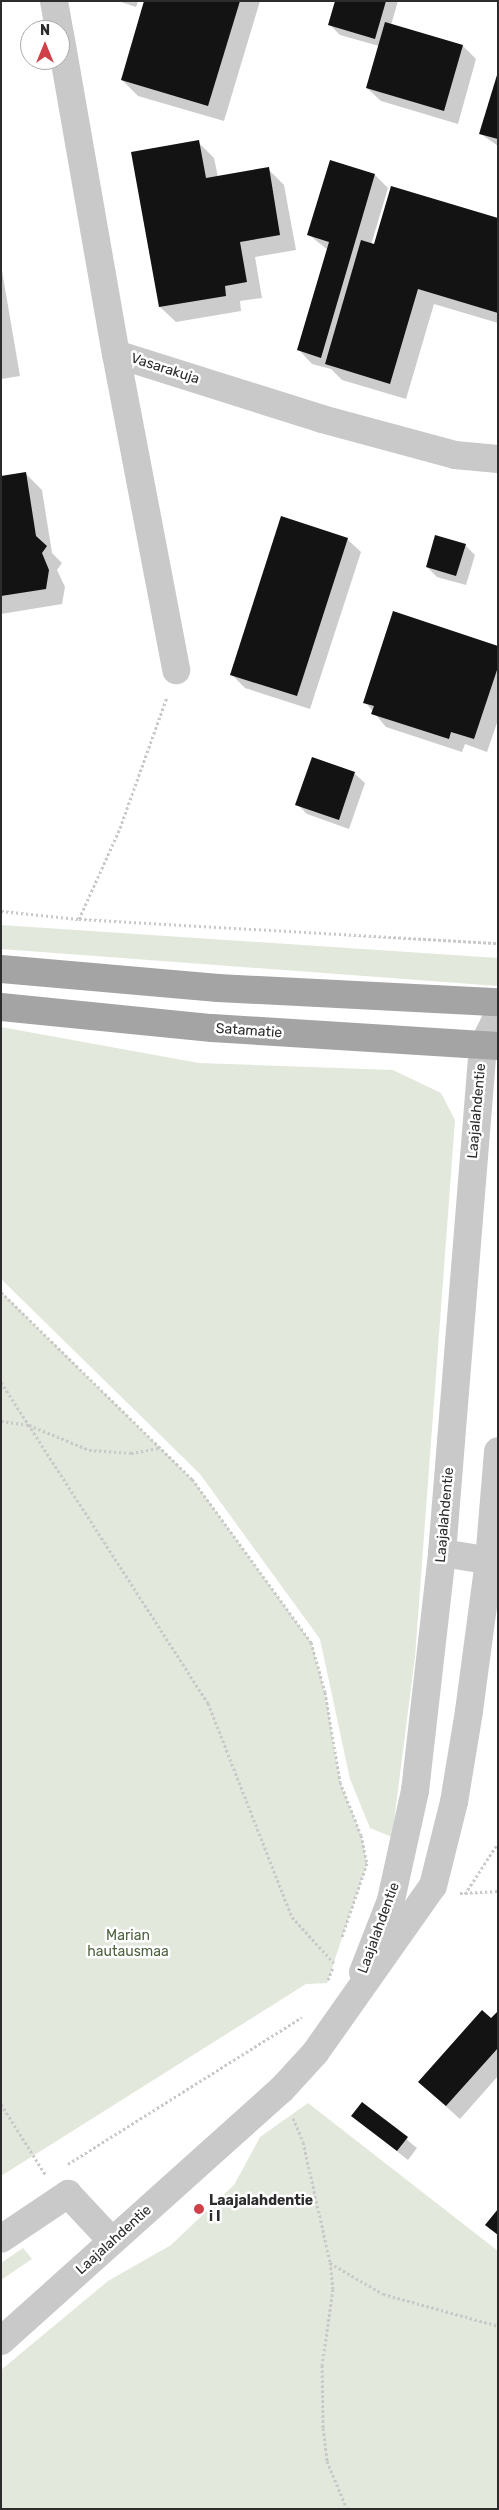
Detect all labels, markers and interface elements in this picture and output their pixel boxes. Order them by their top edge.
north arrow [20,20,70,70]
text: N [40,22,50,39]
street label: Vasarakuja [129,350,201,388]
street label: Satamatie [215,1020,283,1042]
street label: Laajalahdentie [464,1063,490,1159]
street label: Laajalahdentie [432,1467,458,1563]
street label: Laajalahdentie [355,1880,403,1976]
park label: Marian hautausmaa [87,1928,169,1960]
place label: Laajalahdentie i I [209,2193,313,2226]
street label: Laajalahdentie [73,2202,155,2278]
marker: Laajalahdentie i I [193,2203,205,2215]

